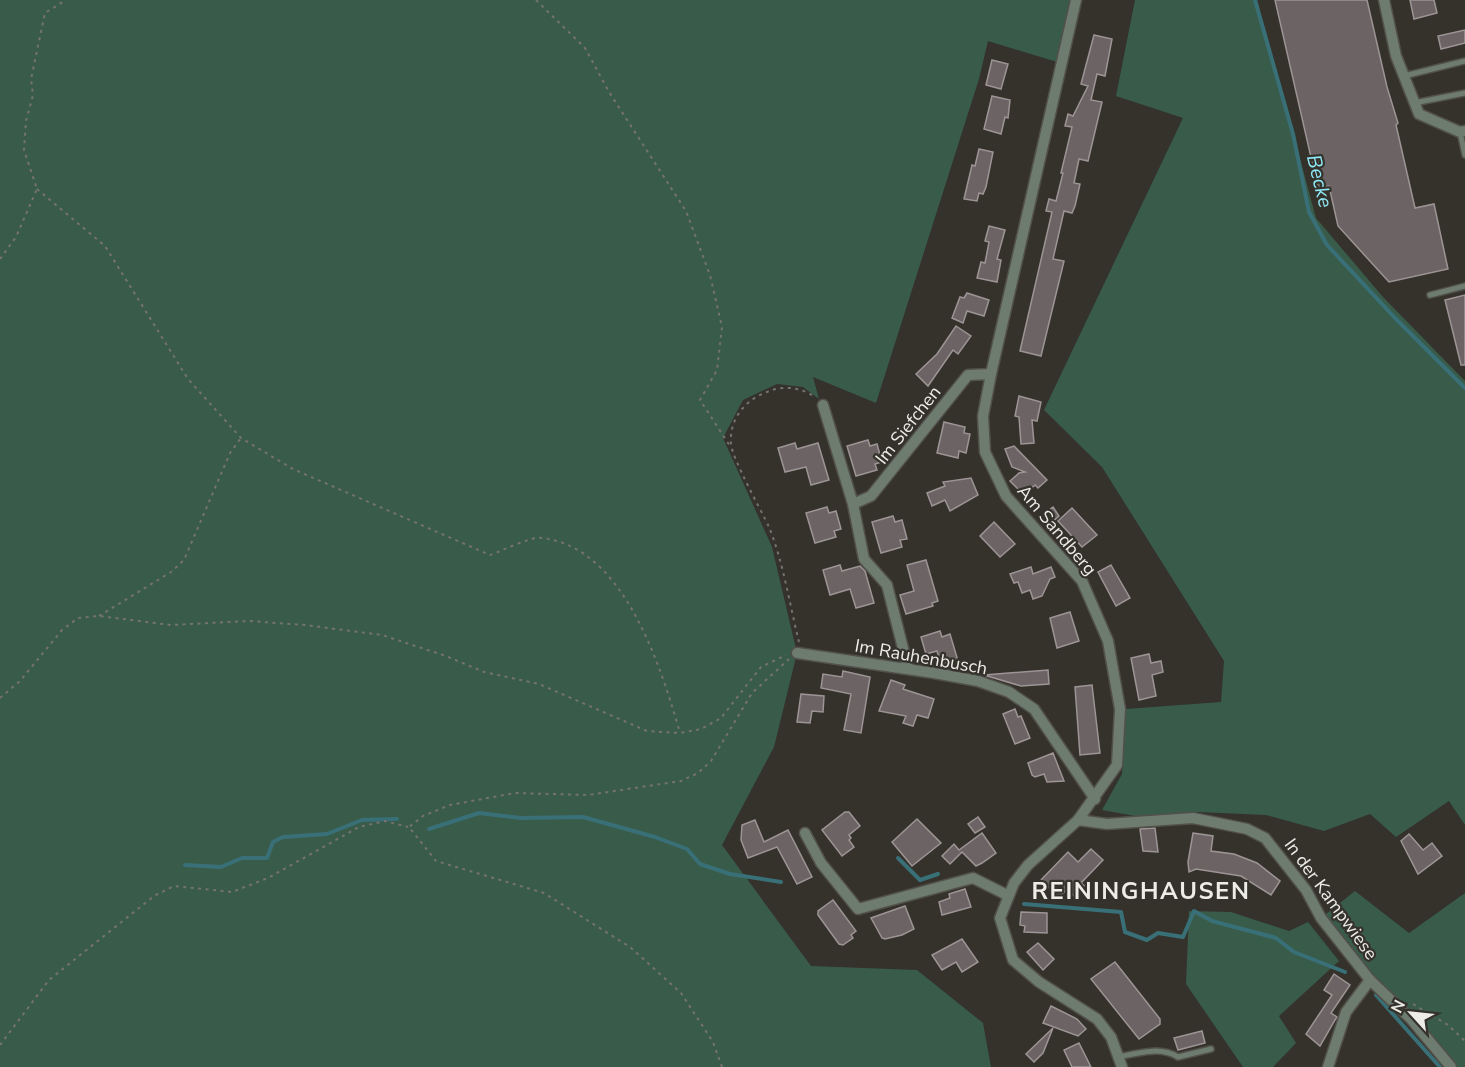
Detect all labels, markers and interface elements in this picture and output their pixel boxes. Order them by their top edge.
water label: Becke [1300,152,1339,211]
street label: Im Siefchen [870,381,946,469]
street label: Am Sandberg [1012,480,1102,580]
street label: Im Rauhenbusch [853,634,989,680]
street label: In der Kampwiese [1279,834,1383,964]
district label: REININGHAUSEN [1032,875,1250,907]
north arrow [1381,983,1441,1043]
text: N [1386,996,1411,1017]

